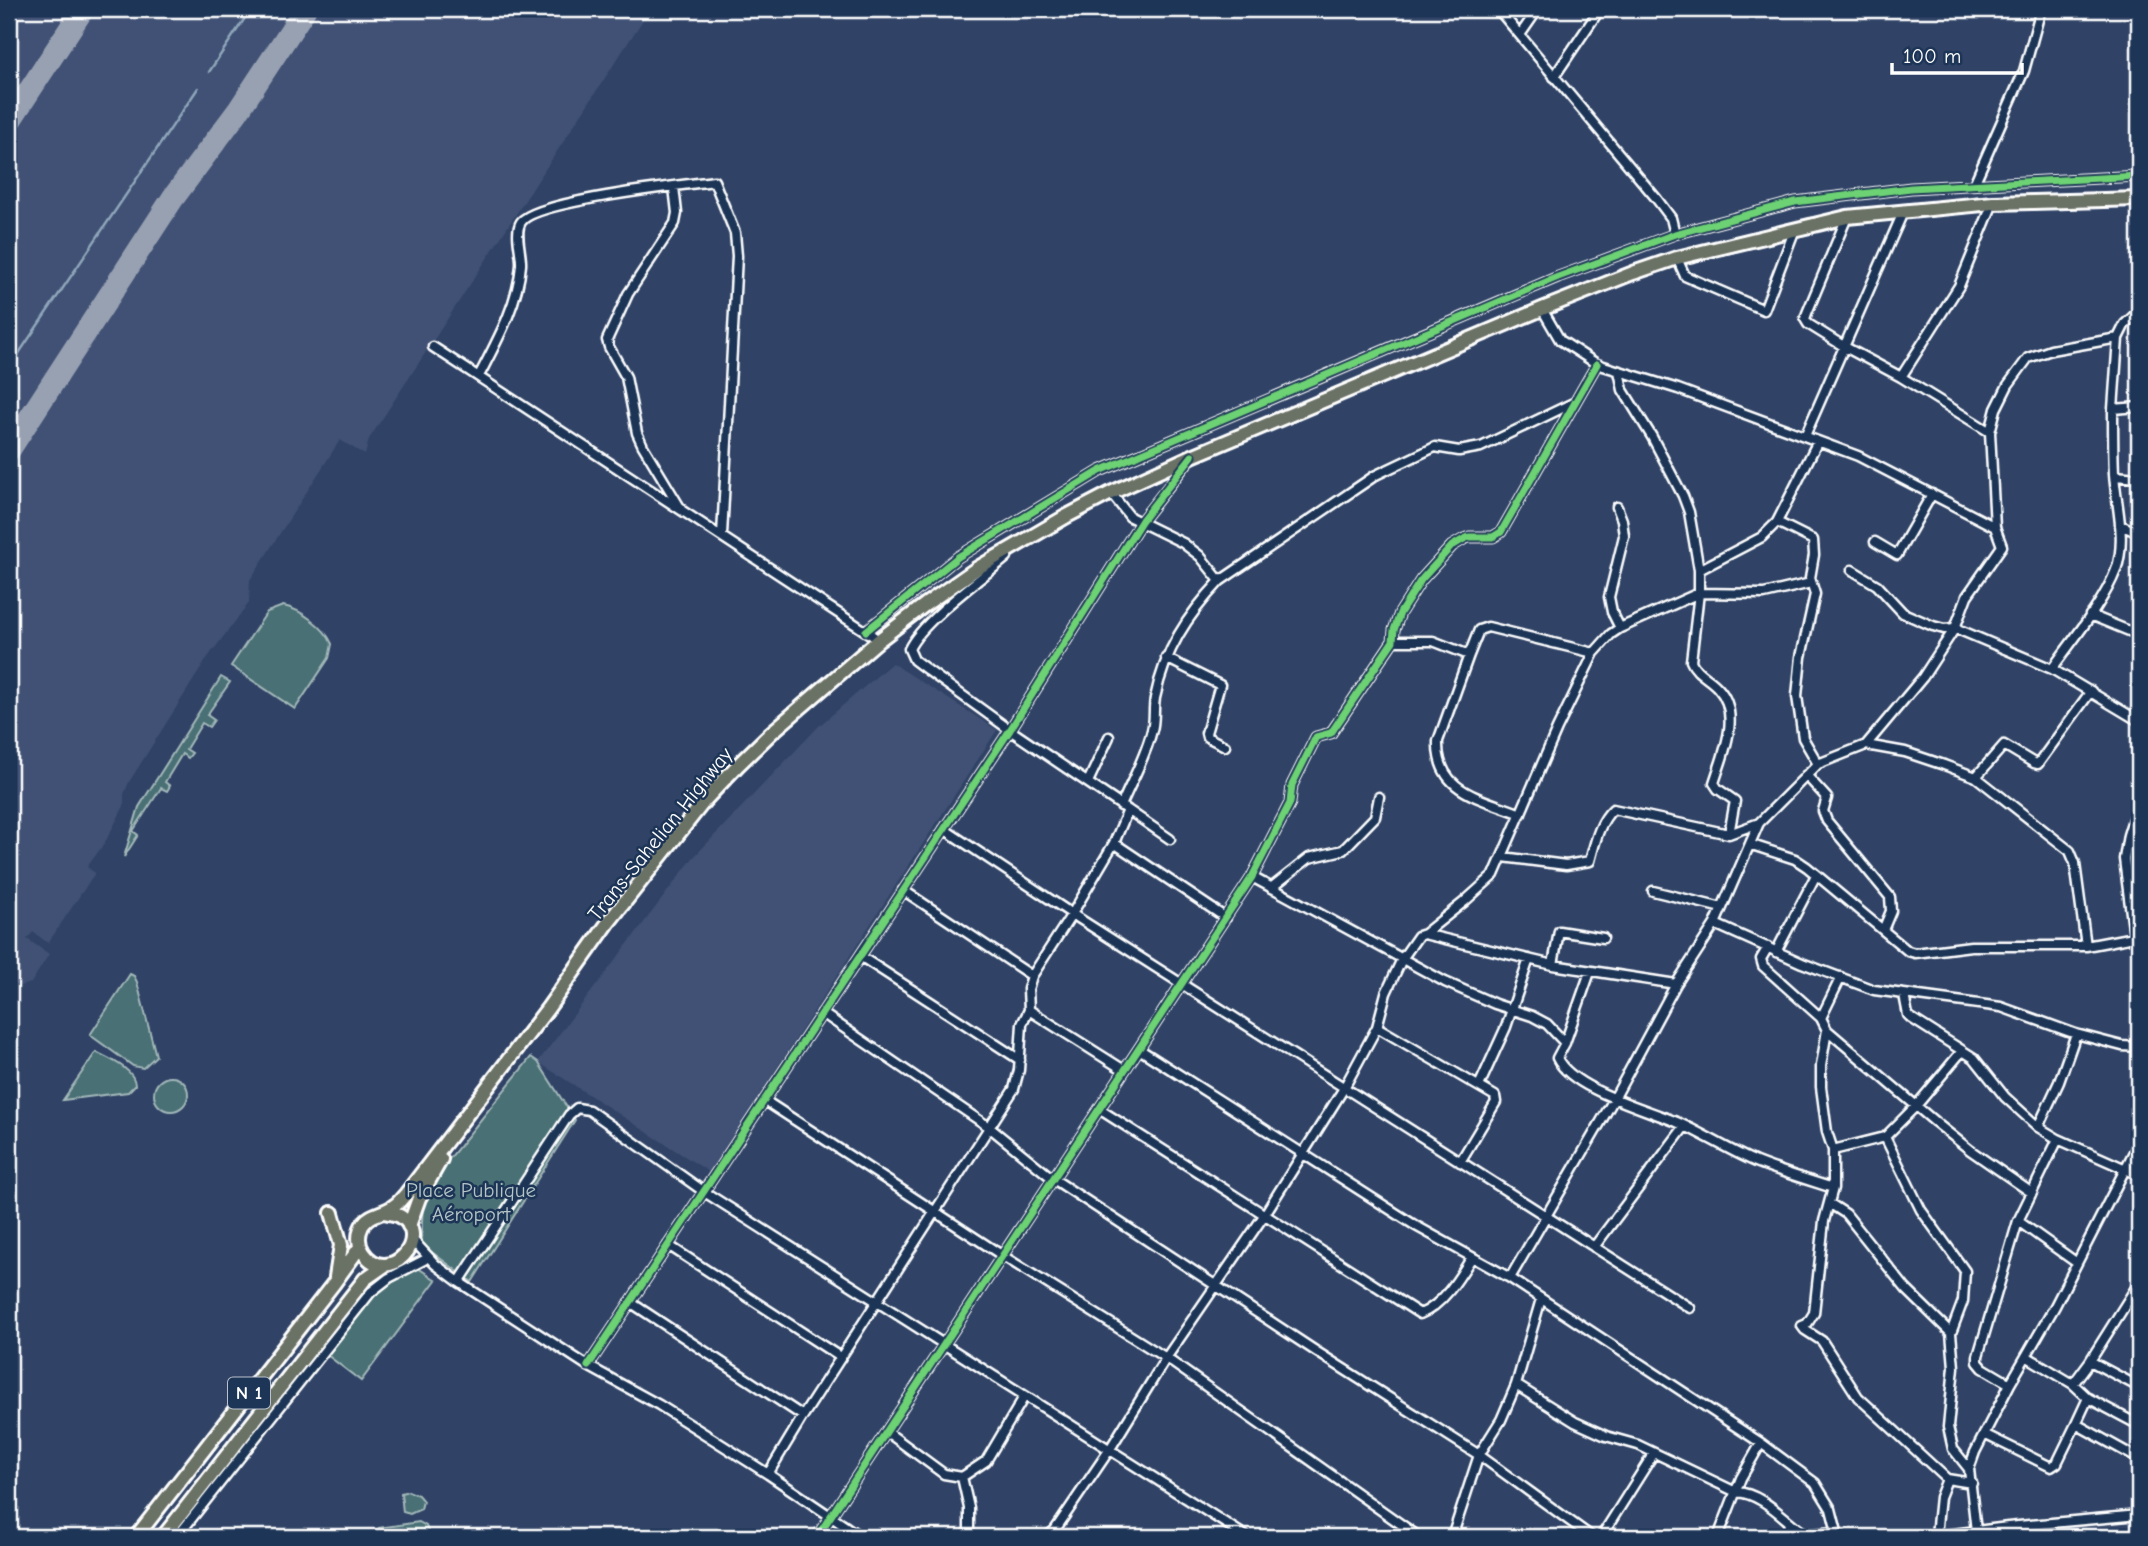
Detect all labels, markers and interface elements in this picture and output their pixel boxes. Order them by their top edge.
scale bar [1892,32,2022,76]
text: 100 m [1903,44,1961,68]
street label: Trans-Sahelian Highway [583,742,738,926]
park label: Place Publique Aéroport [406,1178,536,1226]
road number: N 1 [228,1378,270,1408]

